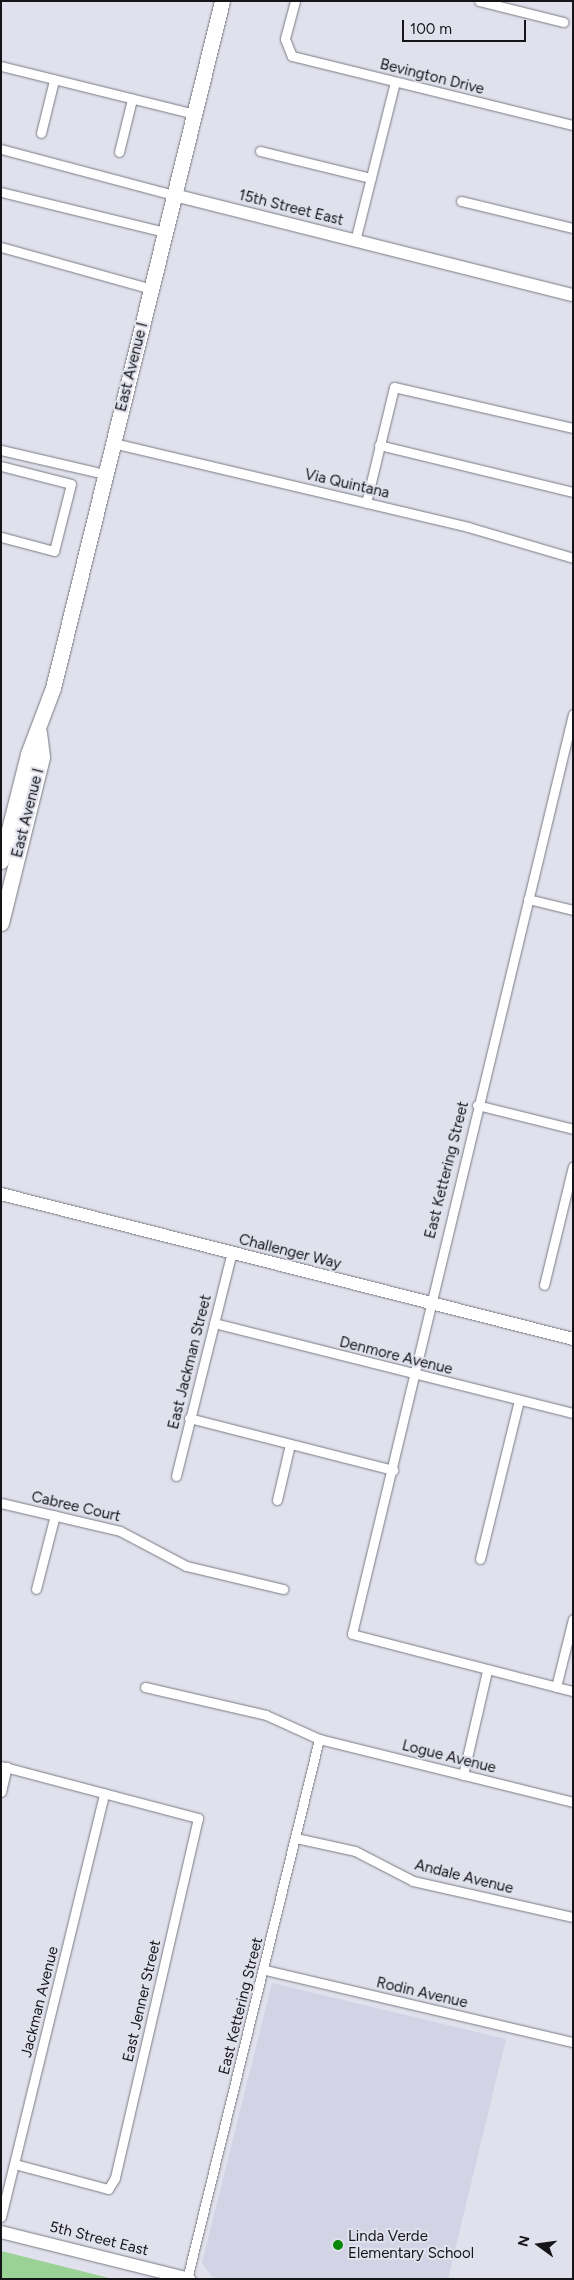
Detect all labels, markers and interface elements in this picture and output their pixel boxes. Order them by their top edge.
scale bar [404,10,528,42]
text: 100 m [410,20,452,38]
street label: Bevington Drive [378,55,486,99]
street label: 15th Street East [237,186,345,230]
street label: East Avenue I [112,320,152,414]
street label: Via Quintana [303,466,391,502]
street label: East Avenue I [8,766,48,860]
street label: East Kettering Street [421,1099,473,1241]
street label: Challenger Way [237,1231,343,1273]
street label: East Jackman Street [165,1293,215,1431]
street label: Denmore Avenue [338,1333,454,1379]
street label: Cabree Court [30,1488,122,1526]
street label: Logue Avenue [400,1737,498,1777]
street label: Andale Avenue [413,1856,515,1898]
street label: East Kettering Street [215,1935,267,2077]
street label: East Jenner Street [119,1938,165,2064]
street label: Jackman Avenue [17,1945,63,2059]
street label: Rodin Avenue [375,1974,469,2012]
street label: 5th Street East [48,2218,150,2260]
north arrow [514,2220,564,2270]
place label: Linda Verde Elementary School [348,2227,474,2262]
text: N [514,2234,534,2249]
marker: Linda Verde Elementary School [332,2239,344,2251]

